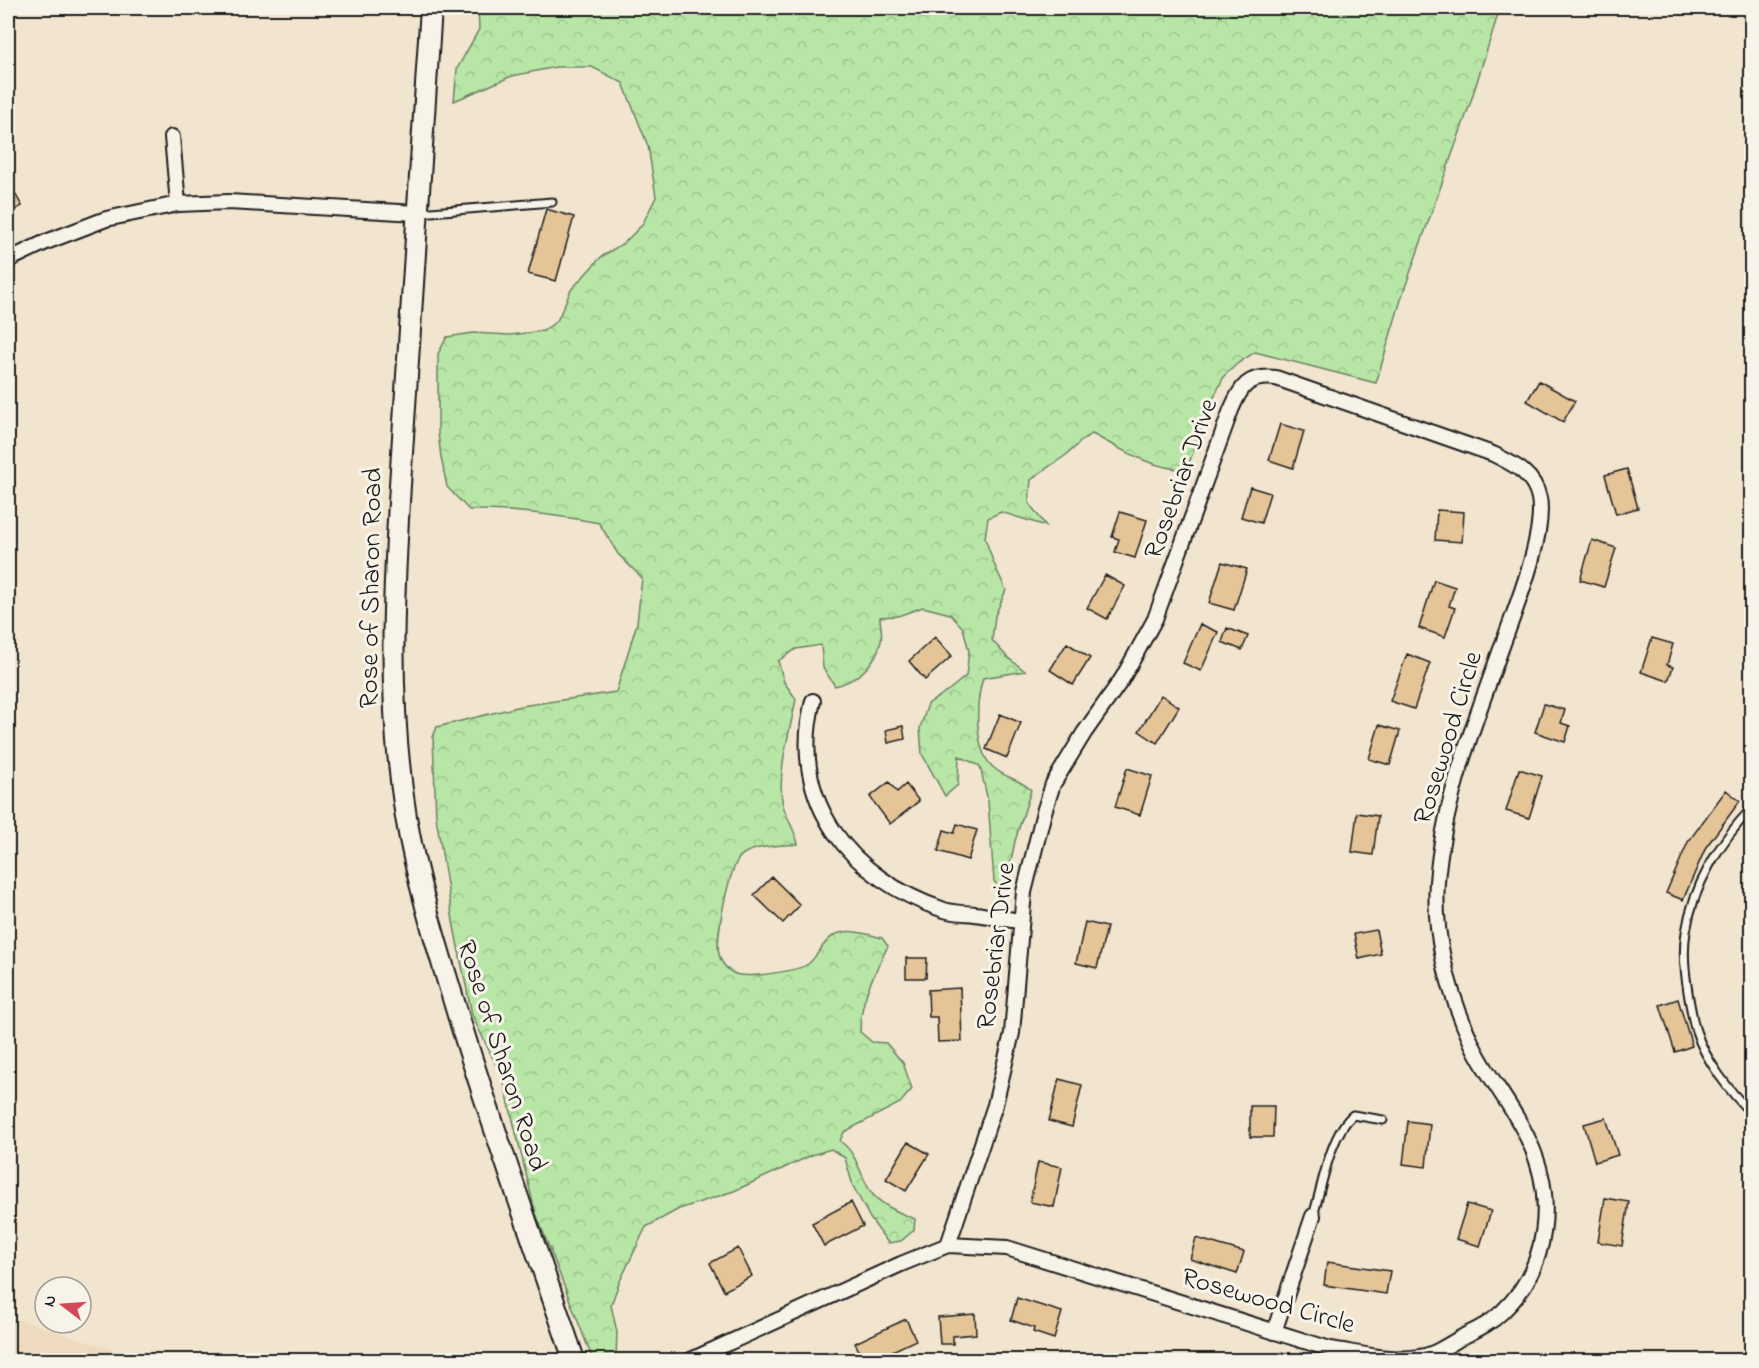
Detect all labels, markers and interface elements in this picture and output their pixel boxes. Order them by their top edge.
street label: Rosebriar Drive [1135,392,1229,565]
street label: Rose of Sharon Road [350,467,394,709]
street label: Rosewood Circle [1404,646,1494,829]
street label: Rosebriar Drive [967,859,1027,1032]
street label: Rose of Sharon Road [445,935,557,1177]
street label: Rosewood Circle [1177,1259,1360,1346]
north arrow [33,1275,93,1335]
text: N [38,1292,64,1310]

